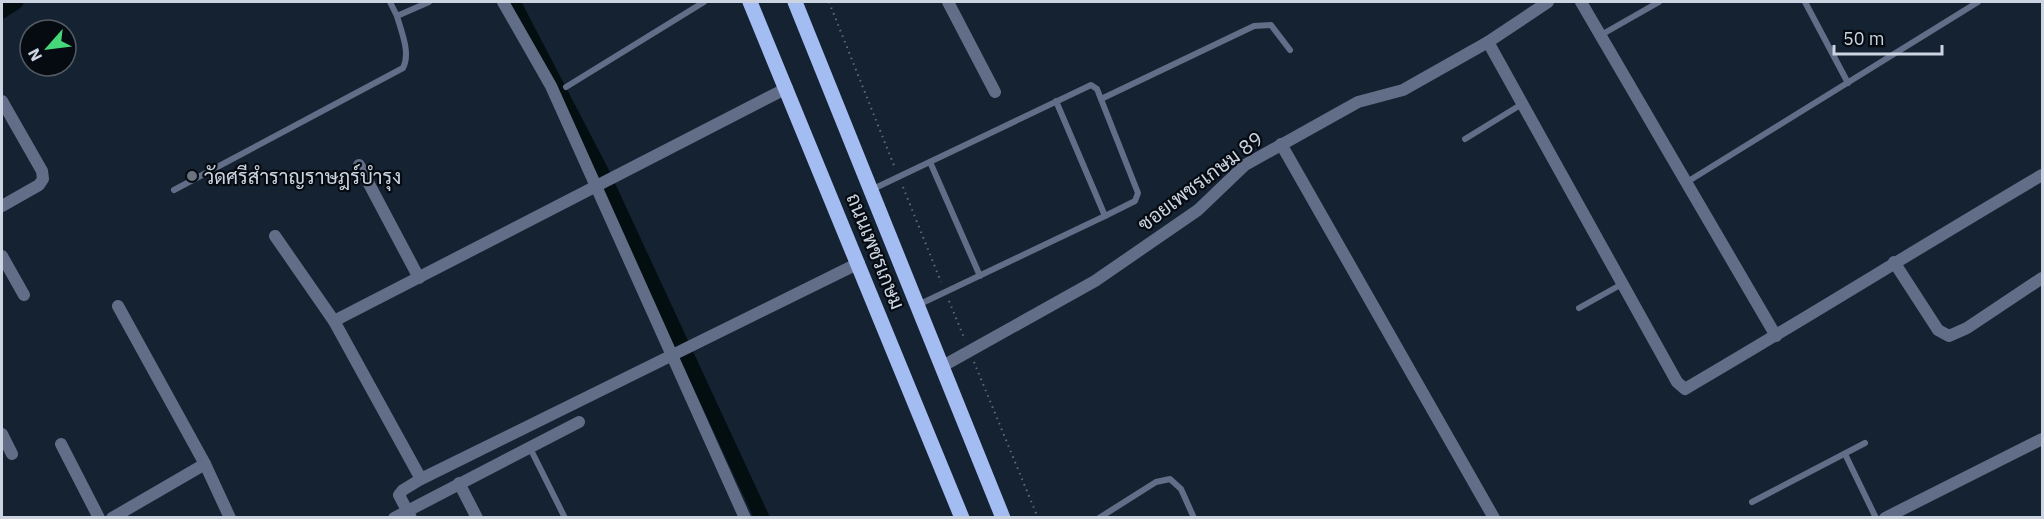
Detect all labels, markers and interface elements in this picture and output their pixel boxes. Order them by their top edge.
north arrow [18,18,78,78]
scale bar [1834,18,1942,56]
text: 50 m [1843,27,1885,50]
text: N [23,45,46,65]
street label: ซอยเพชรเกษม 89 [1132,125,1268,237]
place label: วัดศรีสําราญราษฎร์บํารุง [204,163,401,191]
marker: วัดศรีสําราญราษฎร์บํารุง [185,169,199,183]
street label: ถนนเพชรเกษม [840,189,912,313]

